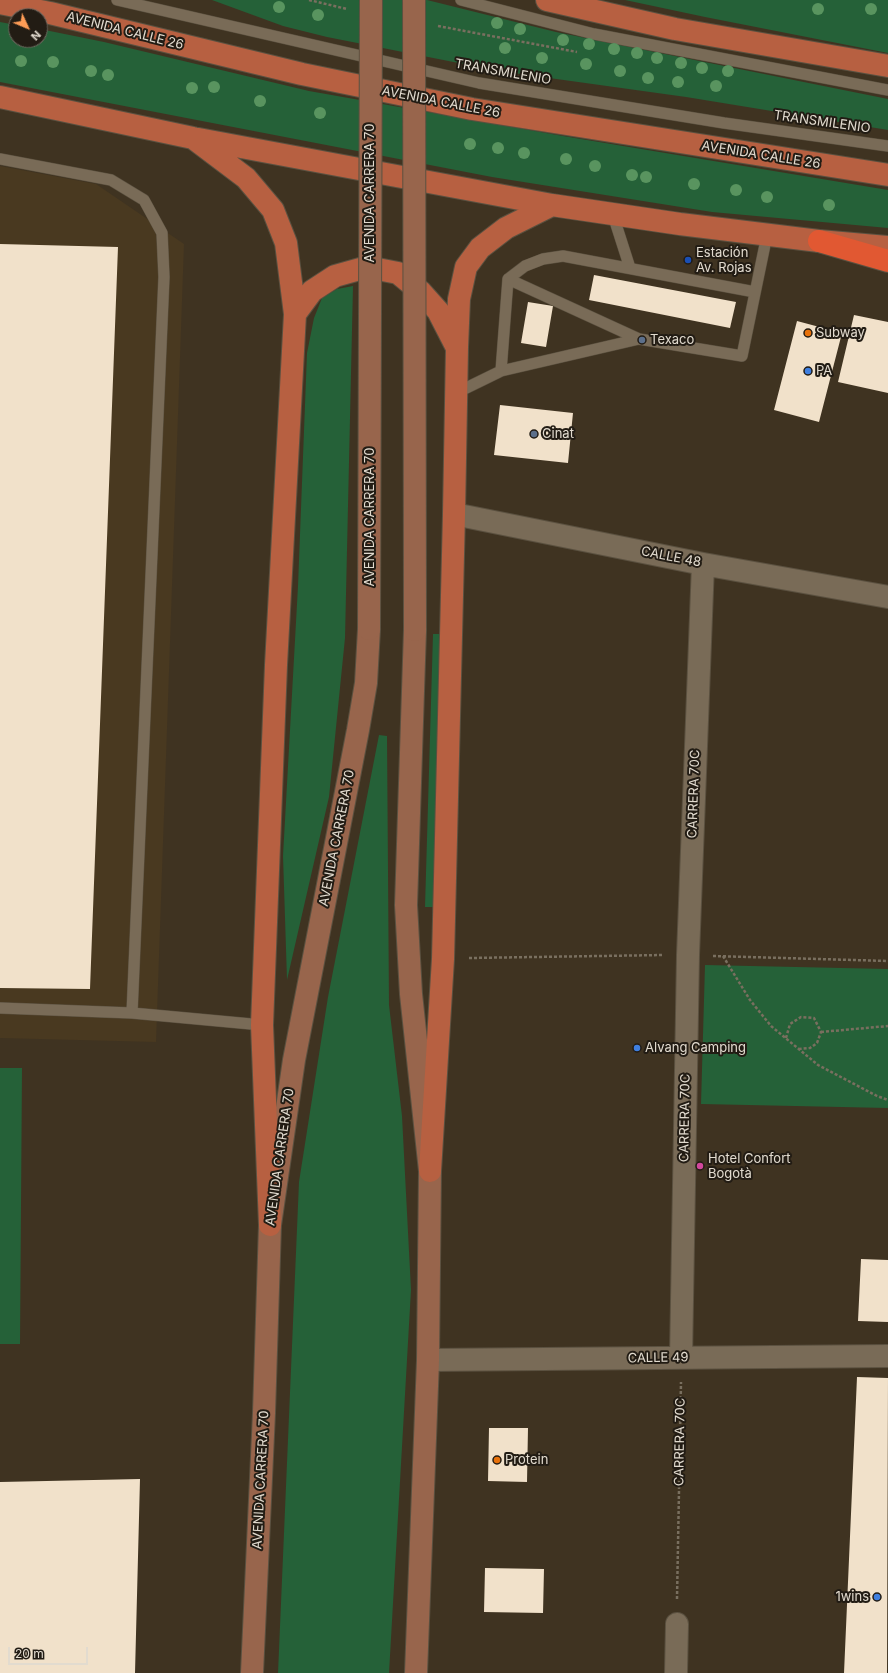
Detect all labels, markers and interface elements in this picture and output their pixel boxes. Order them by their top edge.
north arrow [8,8,48,48]
street label: AVENIDA CALLE 26 [65,9,185,53]
text: N [28,28,44,44]
street label: TRANSMILENIO [454,56,552,88]
street label: AVENIDA CALLE 26 [381,83,501,121]
street label: TRANSMILENIO [773,107,871,137]
street label: AVENIDA CARRERA 70 [362,124,378,262]
street label: AVENIDA CALLE 26 [700,138,822,172]
place label: Estación Av. Rojas [696,245,752,276]
marker: Estación Av. Rojas [683,255,693,265]
place label: Subway [816,325,865,341]
marker: Subway [803,328,813,338]
place label: Texaco [650,332,694,348]
marker: Texaco [637,335,647,345]
place label: PA [816,363,832,379]
marker: PA [803,366,813,376]
place label: Cinat [542,426,574,442]
marker: Cinat [529,429,539,439]
street label: AVENIDA CARRERA 70 [362,448,378,586]
street label: CALLE 48 [640,544,702,570]
street label: CARRERA 70C [685,749,703,839]
street label: AVENIDA CARRERA 70 [316,768,358,908]
place label: Alvang Camping [645,1040,746,1056]
marker: Alvang Camping [632,1043,642,1053]
street label: CARRERA 70C [676,1074,694,1162]
street label: AVENIDA CARRERA 70 [263,1087,297,1227]
place label: Hotel Confort Bogotà [708,1151,791,1182]
marker: Hotel Confort Bogotà [695,1161,705,1171]
street label: CALLE 49 [627,1350,689,1366]
street label: CARRERA 70C [671,1398,689,1486]
street label: AVENIDA CARRERA 70 [250,1410,272,1550]
place label: Protein [505,1452,548,1468]
marker: Protein [492,1455,502,1465]
place label: 1wins [835,1589,869,1605]
marker: 1wins [872,1592,882,1602]
scale bar [10,1639,90,1665]
text: 20 m [15,1646,44,1661]

